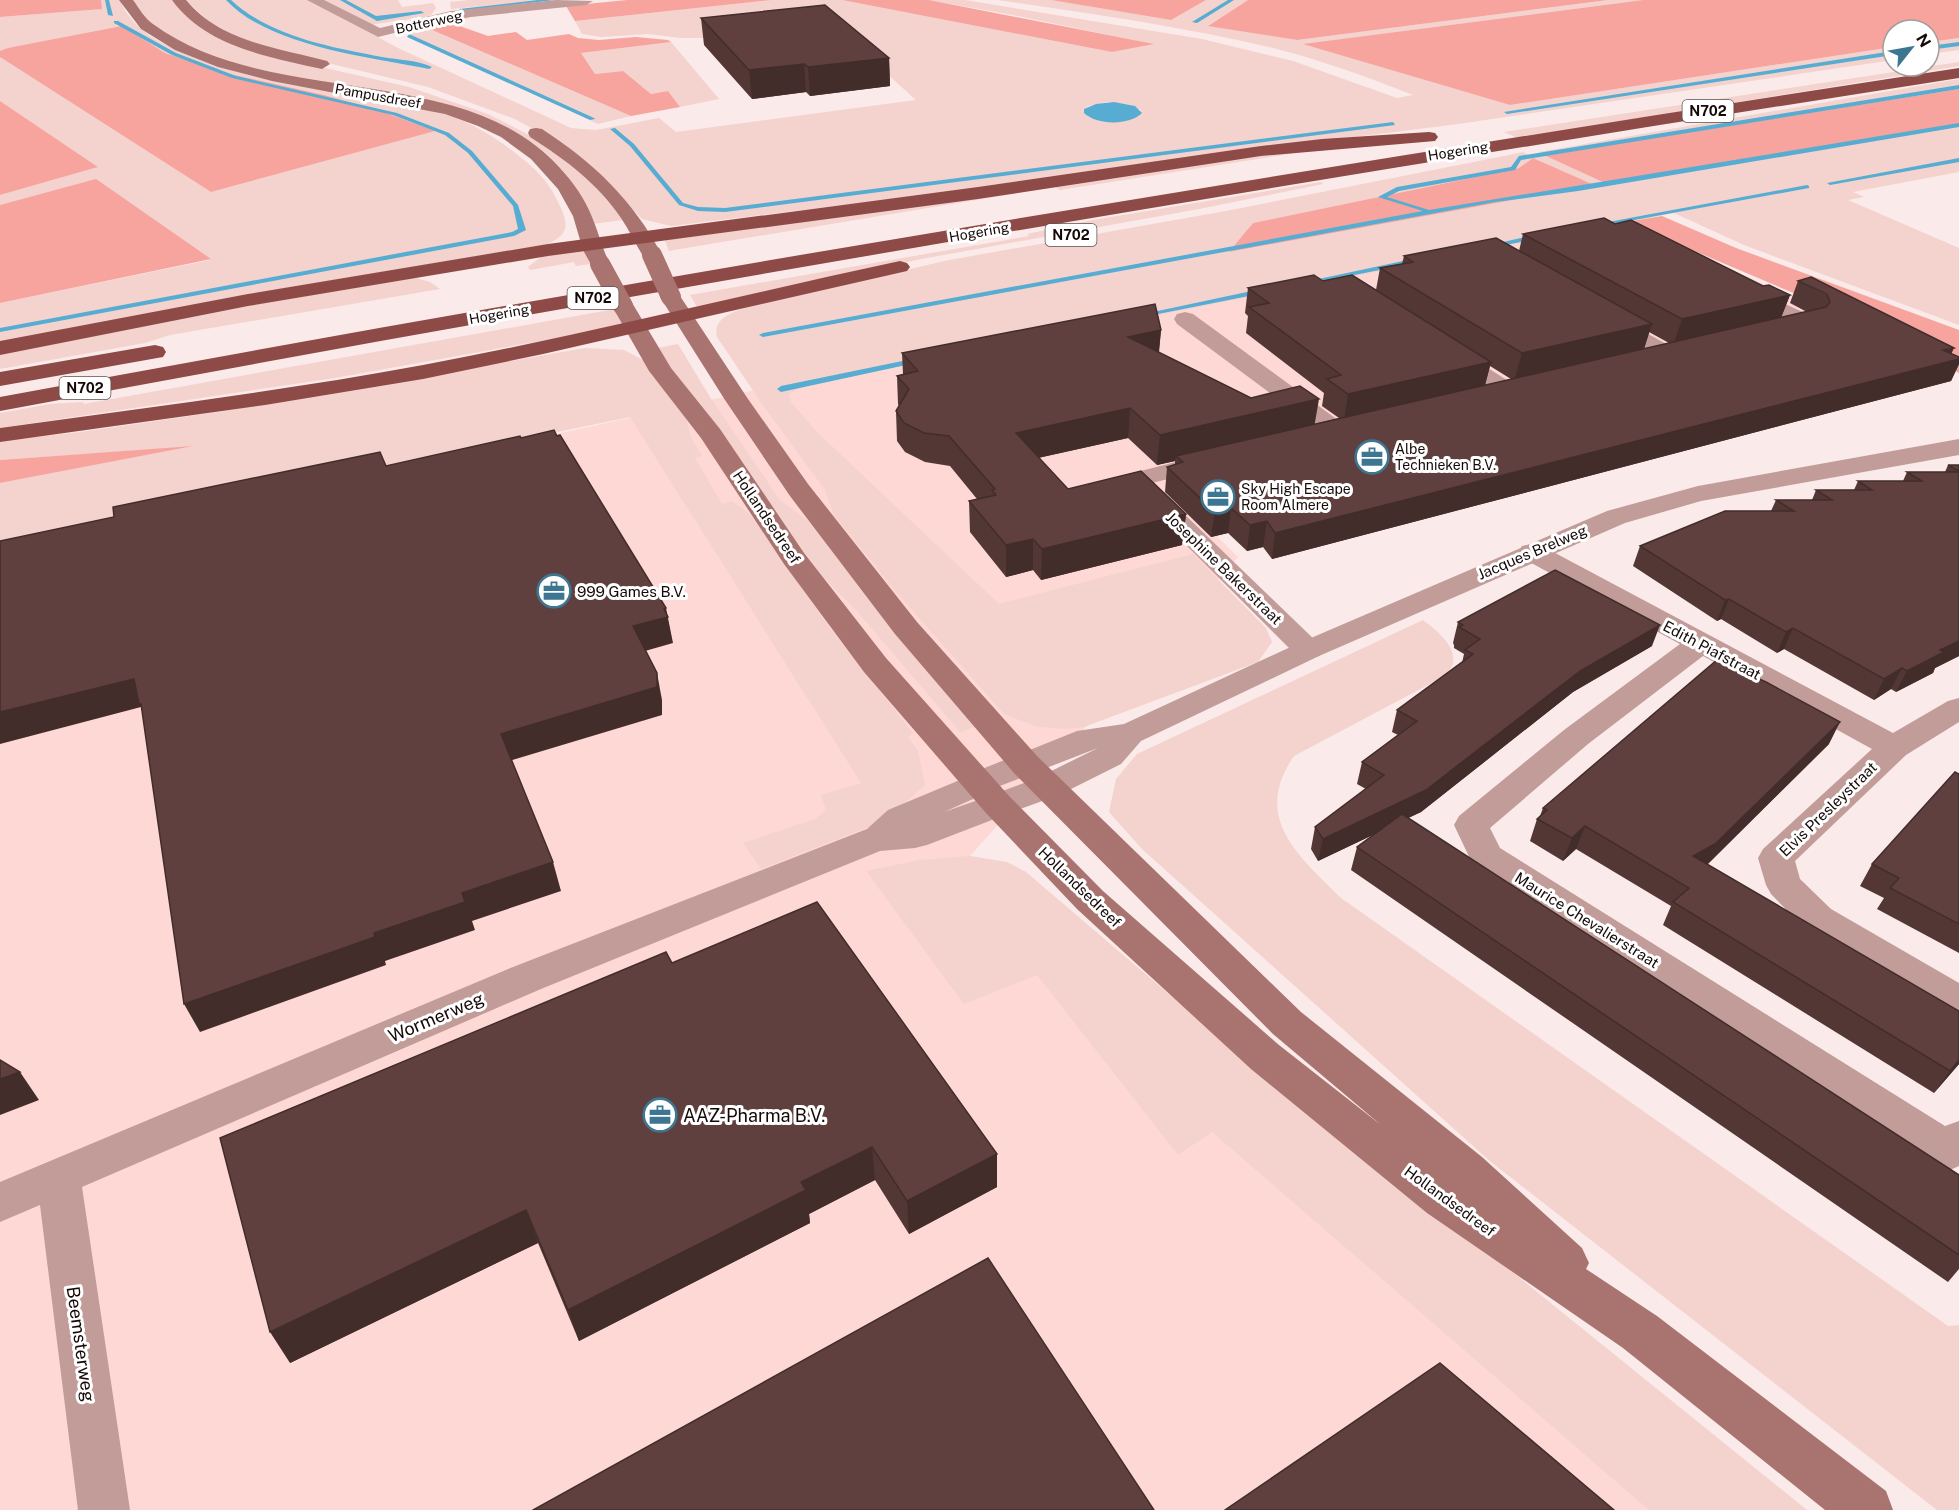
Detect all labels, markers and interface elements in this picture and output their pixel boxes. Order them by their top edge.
street label: Botterweg [394,7,464,37]
north arrow [1881,18,1941,78]
text: N [1912,30,1935,51]
street label: Pampusdreef [334,81,423,112]
road number: N702 [1682,100,1734,122]
street label: Hogering [1427,138,1490,164]
street label: Hogering [948,219,1011,245]
road number: N702 [1046,224,1096,246]
road number: N702 [568,287,618,309]
street label: Hogering [468,301,531,327]
road number: N702 [60,377,110,399]
office icon: Albe Technieken B.V. [1354,439,1390,475]
place label: Albe Technieken B.V. [1395,441,1496,473]
street label: Hollandsedreef [730,467,804,567]
office icon: Sky High Escape Room Almere [1200,479,1236,515]
place label: Sky High Escape Room Almere [1241,481,1351,513]
street label: Josephine Bakerstraat [1163,508,1285,628]
street label: Jacques Brelweg [1475,521,1589,583]
office icon: 999 Games B.V. [536,573,572,609]
place label: 999 Games B.V. [577,583,686,600]
street label: Edith Piafstraat [1660,617,1764,683]
street label: Elvis Presleystraat [1776,758,1880,860]
street label: Hollandsedreef [1035,843,1125,931]
street label: Maurice Chevalierstraat [1512,869,1662,971]
street label: Wormerweg [385,987,487,1047]
office icon: AAZ-Pharma B.V. [642,1097,678,1133]
place label: AAZ-Pharma B.V. [683,1105,825,1126]
street label: Hollandsedreef [1401,1162,1499,1240]
street label: Beemsterweg [63,1285,99,1403]

